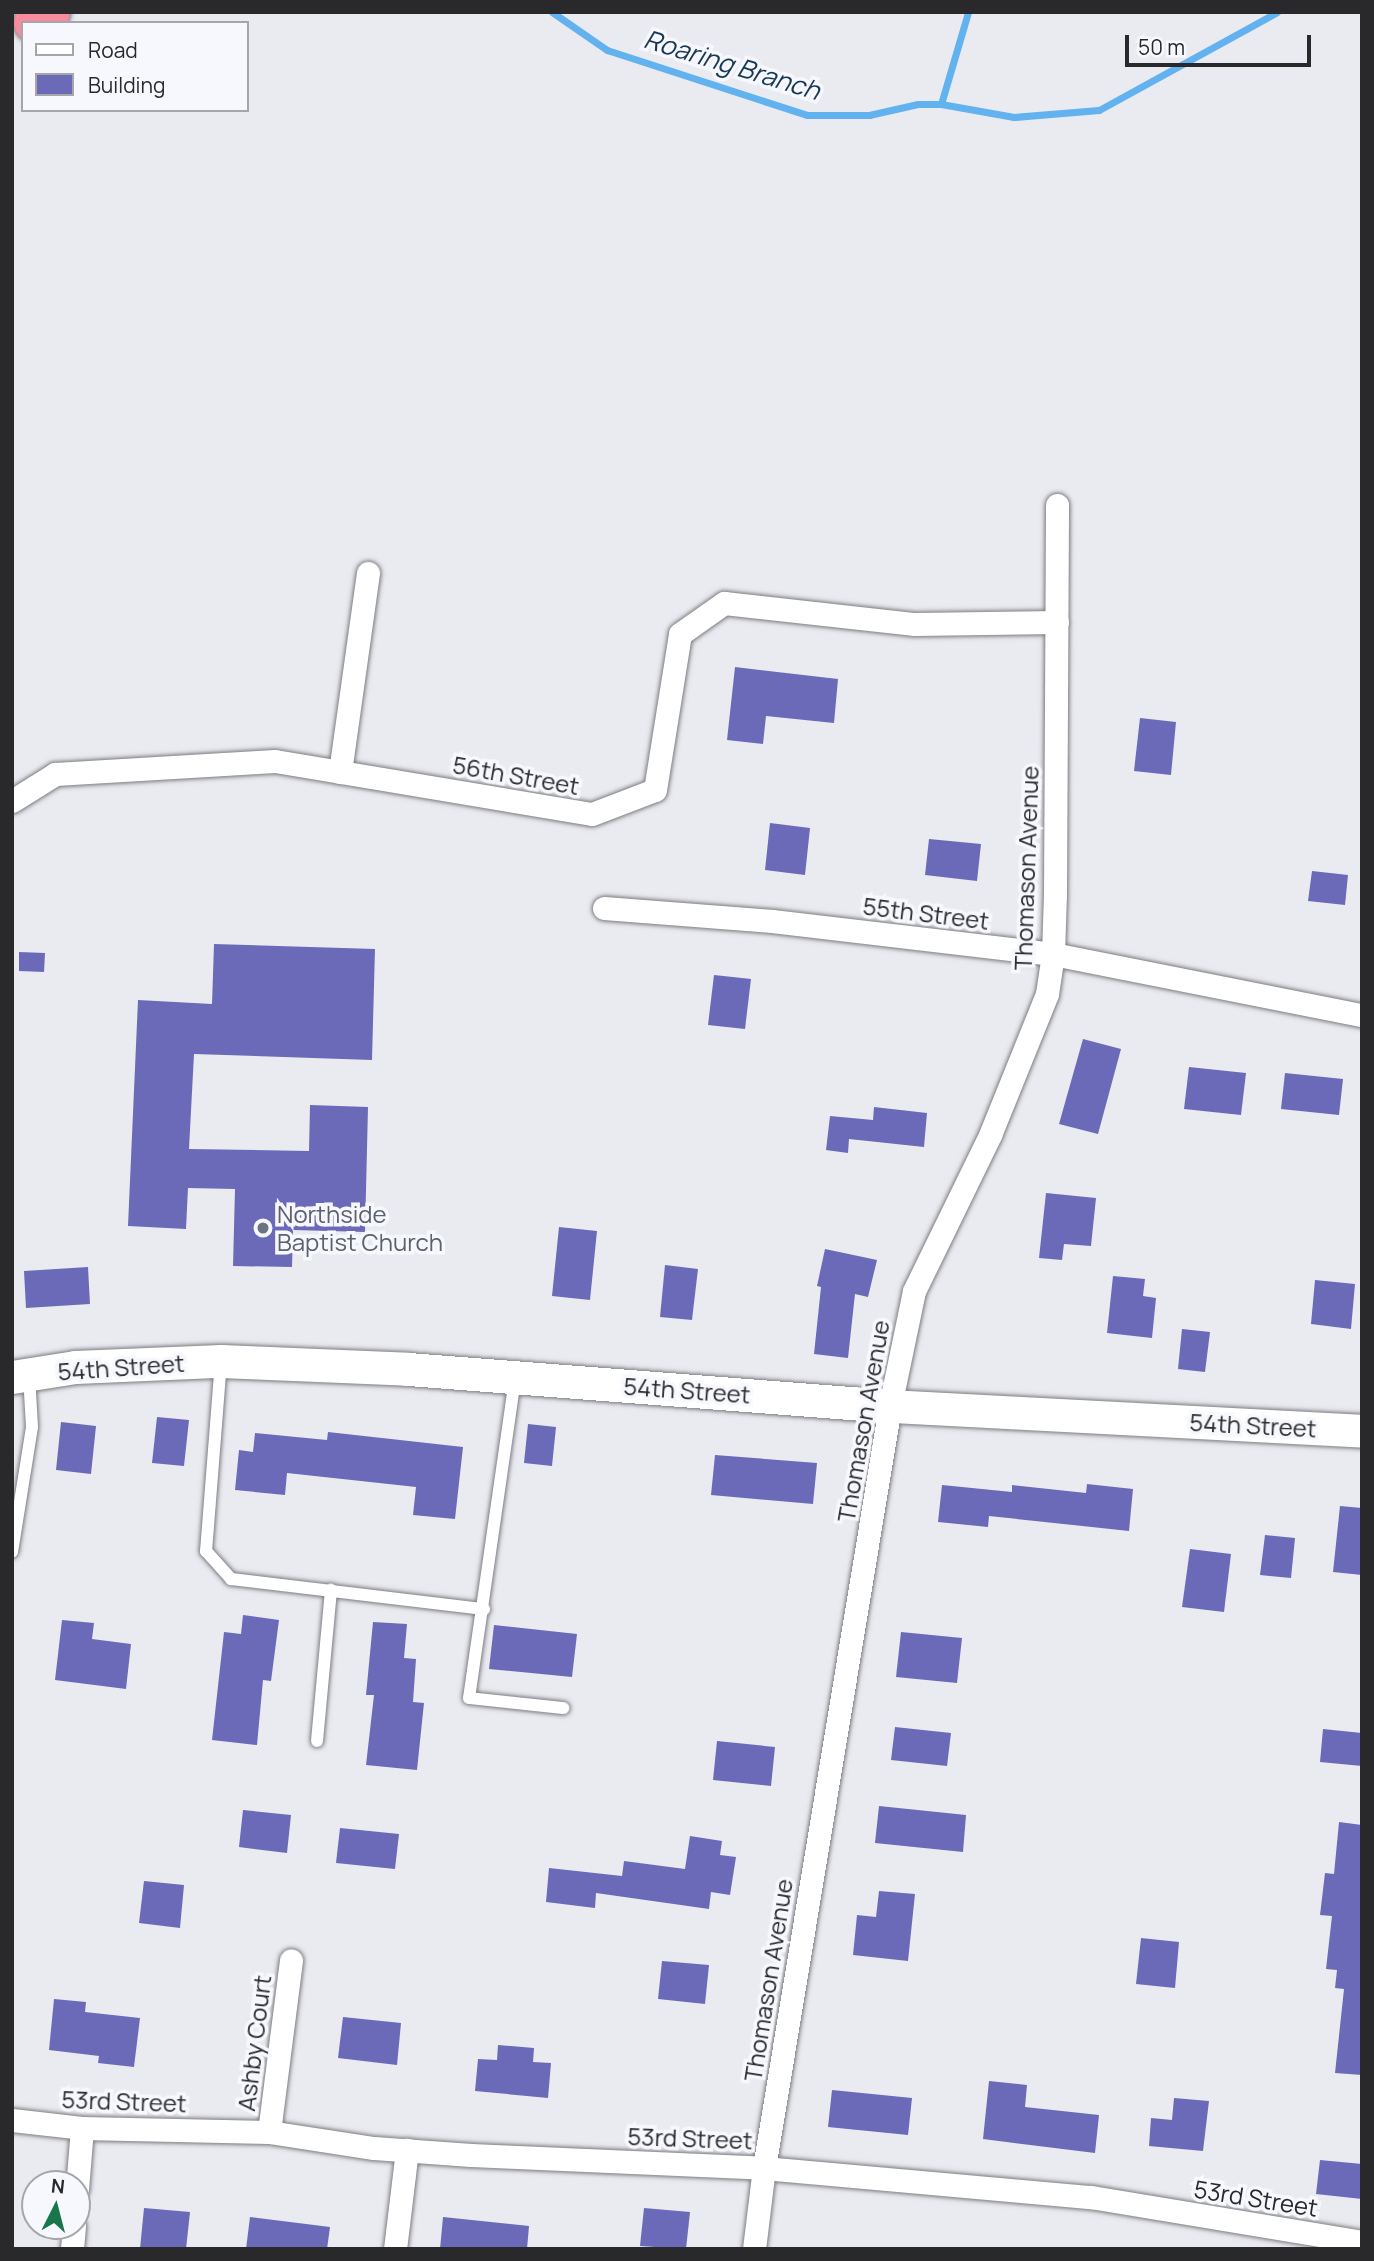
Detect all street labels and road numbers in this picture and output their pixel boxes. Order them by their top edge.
street label: 56th Street [451,750,581,800]
street label: Thomason Avenue [1008,765,1044,971]
street label: 55th Street [861,891,991,935]
street label: Thomason Avenue [831,1318,895,1524]
street label: 54th Street [57,1348,185,1386]
street label: 54th Street [623,1371,751,1409]
street label: 54th Street [1189,1407,1317,1443]
street label: Thomason Avenue [738,1877,798,2083]
street label: Ashby Court [231,1973,277,2113]
street label: 53rd Street [61,2084,187,2118]
street label: 53rd Street [627,2121,753,2155]
street label: 53rd Street [1192,2174,1320,2222]

